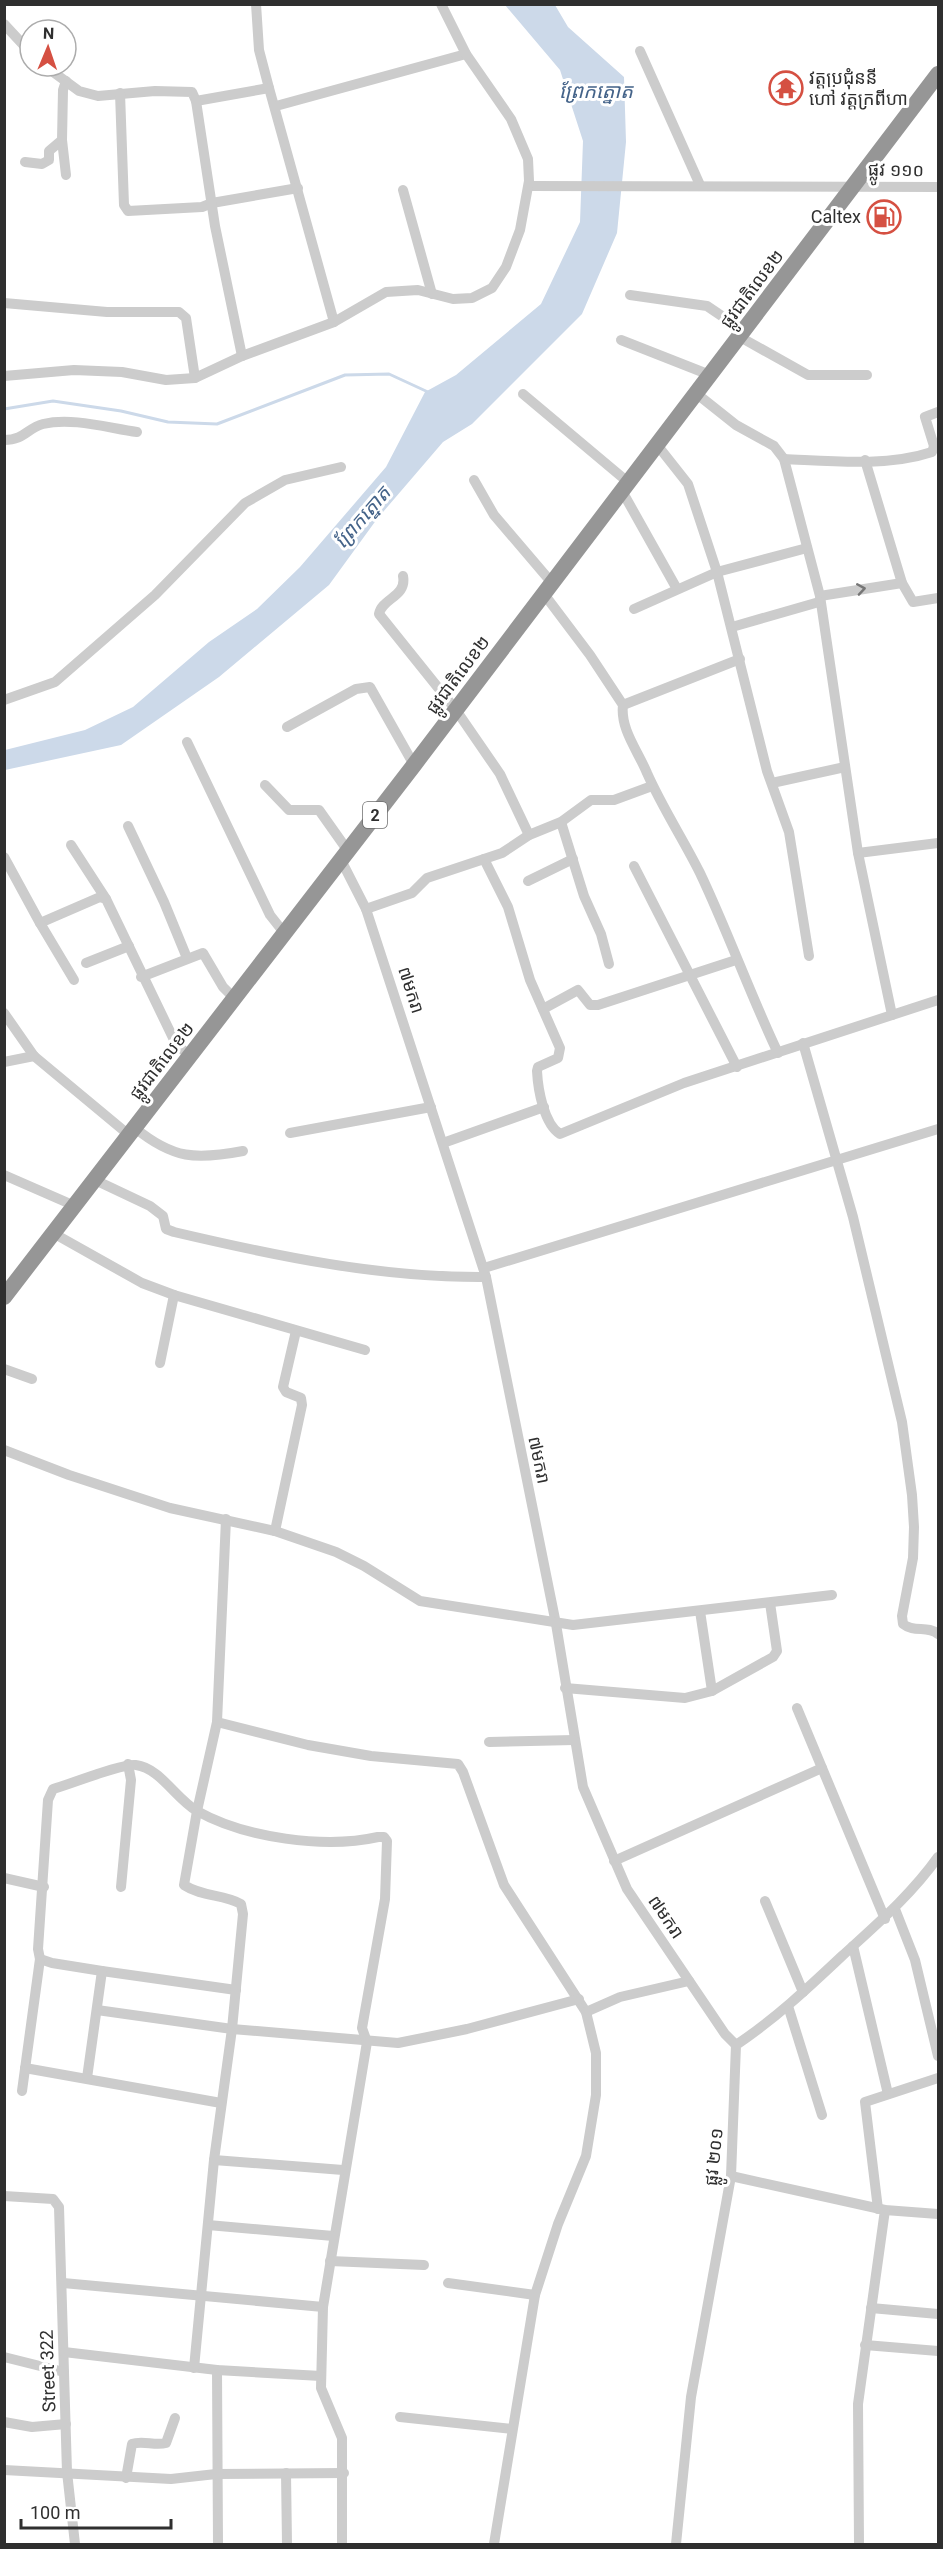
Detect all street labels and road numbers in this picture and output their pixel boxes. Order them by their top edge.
street label: ផ្លូវ ១១០ [868,159,924,187]
street label: ផ្លូវជាតិលេខ២ [715,246,793,336]
street label: ផ្លូវជាតិលេខ២ [421,632,499,722]
road number: 2 [363,802,387,828]
street label: ៧មករា [394,964,429,1016]
street label: ផ្លូវជាតិលេខ២ [125,1018,203,1107]
street label: ៧មករា [524,1434,555,1486]
street label: ៧មករា [644,1891,689,1942]
street label: ផ្លូវ ២០១ [700,2127,733,2188]
street label: Street 322 [36,2330,59,2413]

